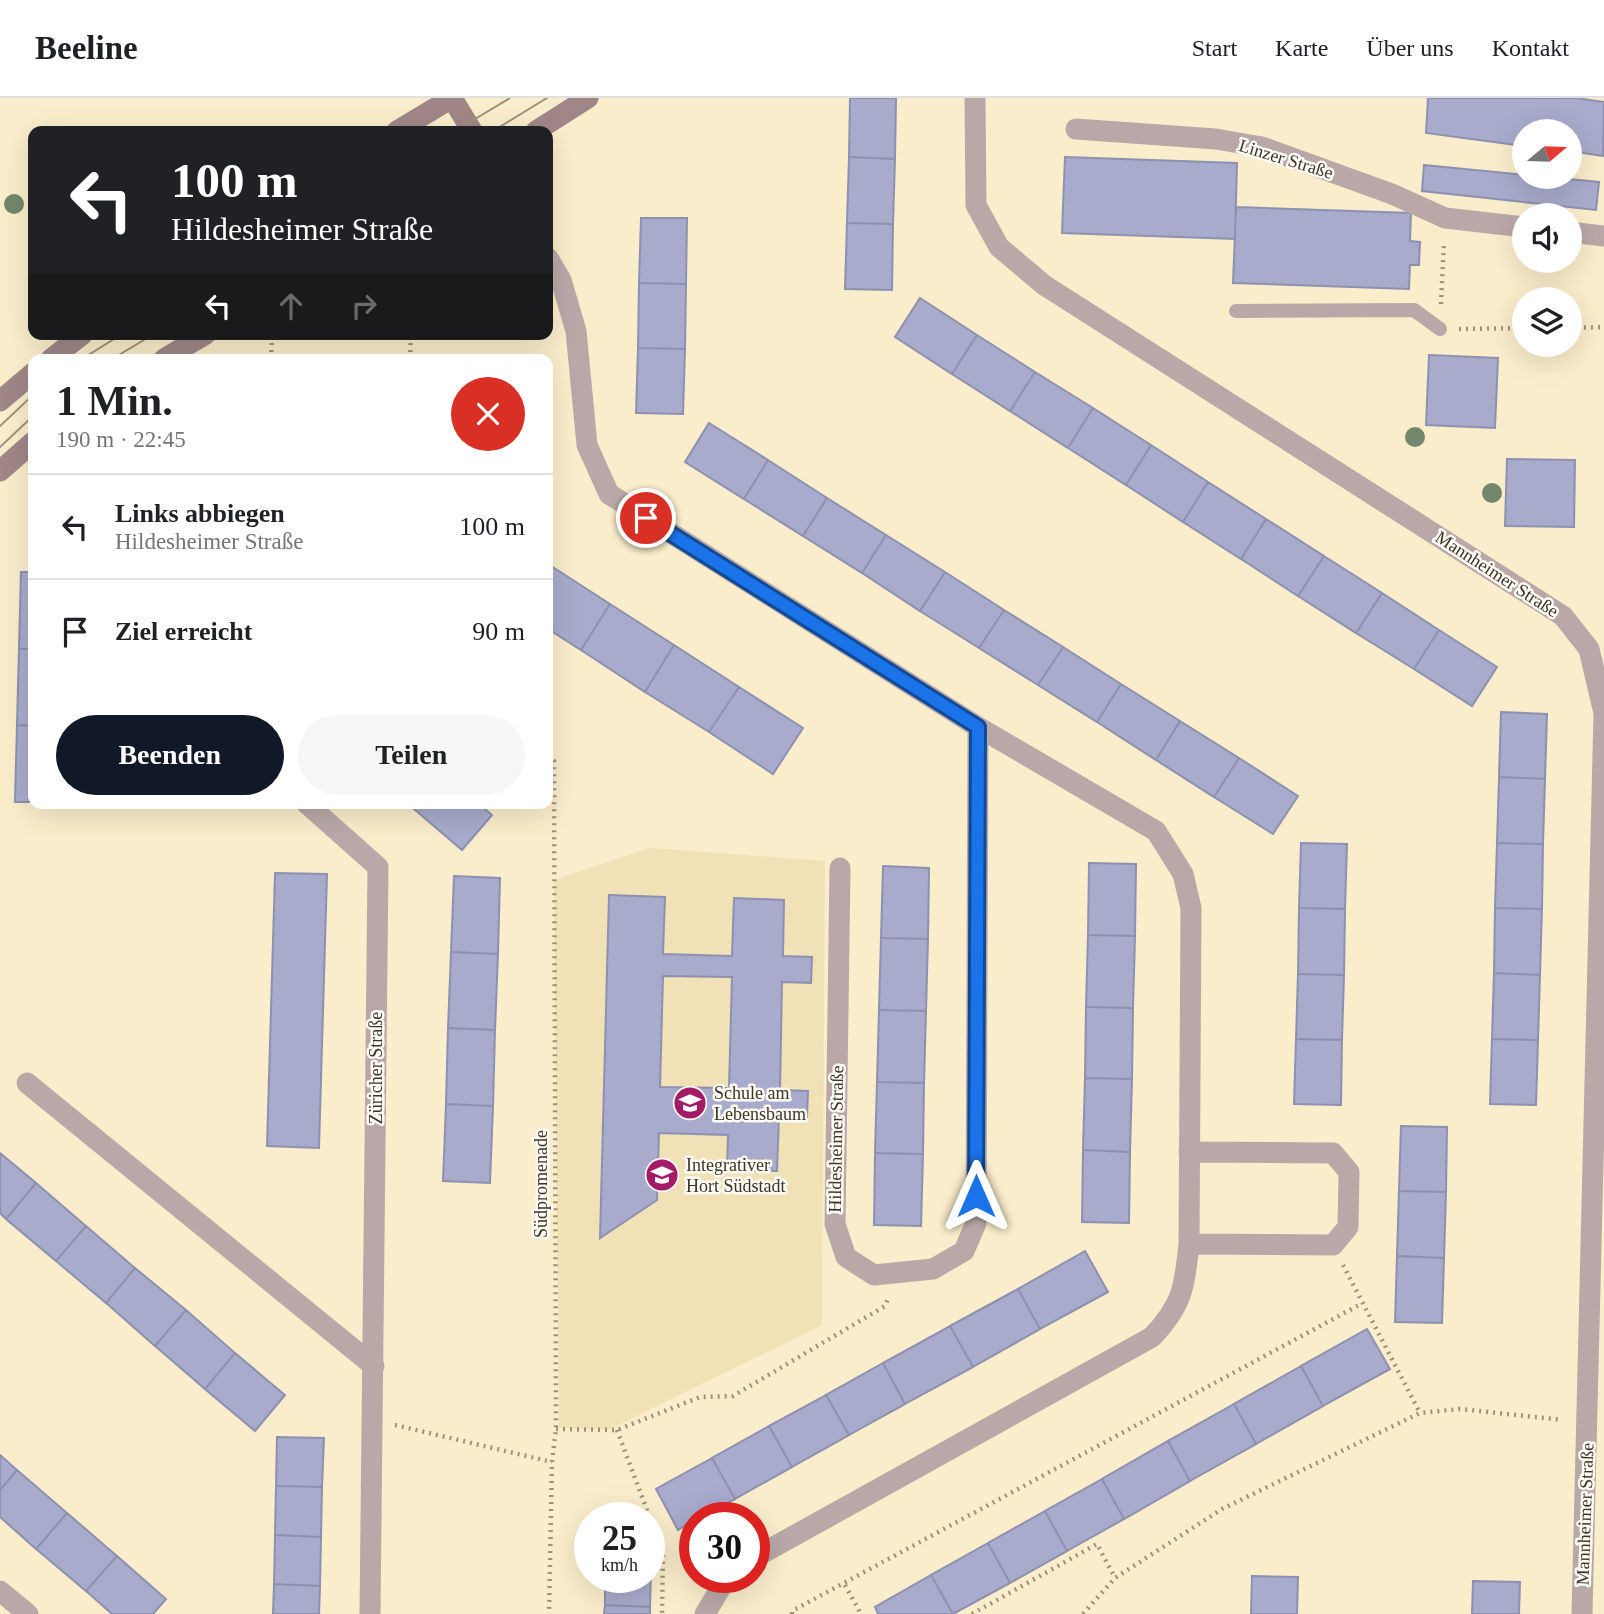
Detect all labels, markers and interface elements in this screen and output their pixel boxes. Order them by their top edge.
text: Beeline [35,30,138,66]
text: Start [1192,35,1237,61]
text: Karte [1275,35,1328,61]
text: Über uns [1366,35,1454,61]
text: Kontakt [1492,35,1569,61]
north arrow [1512,119,1582,189]
map controls [1512,119,1582,357]
street label: Linzer Straße [1236,135,1336,183]
text: 100 m [171,153,298,208]
icon: left [56,154,147,245]
button: sound [1512,203,1582,273]
text: Hildesheimer Straße [171,211,433,247]
icon: left [199,287,237,325]
icon: ahead [272,287,310,325]
icon: right [345,287,383,325]
button: layers [1512,287,1582,357]
button: close [451,377,525,451]
text: 1 Min. [56,378,173,424]
text: 190 m · 22:45 [56,427,186,452]
pin [616,488,676,548]
text: Links abbiegen [115,499,285,528]
icon: arrive [627,499,665,537]
icon: left [56,508,94,546]
text: 100 m [459,512,525,541]
street label: Mannheimer Straße [1432,527,1562,621]
text: Hildesheimer Straße [115,529,303,554]
icon: arrive [56,613,94,651]
text: Ziel erreicht [115,617,252,646]
text: 90 m [472,617,525,646]
button: Beenden [56,715,284,795]
button: Teilen [298,715,525,795]
street label: Züricher Straße [366,1012,386,1124]
street label: Hildesheimer Straße [825,1065,847,1213]
place label: Schule am Lebensbaum [714,1083,806,1124]
school or university icon: Schule am Lebensbaum [671,1084,709,1122]
street label: Südpromenade [531,1130,551,1238]
place label: Integrativer Hort Südstadt [686,1155,786,1196]
school or university icon: Integrativer Hort Südstadt [643,1156,681,1194]
position arrow [939,1159,1013,1233]
street label: Mannheimer Straße [1573,1442,1597,1586]
speed limit sign: 30 [679,1502,770,1593]
text: 25 [602,1519,637,1558]
text: km/h [601,1555,638,1575]

